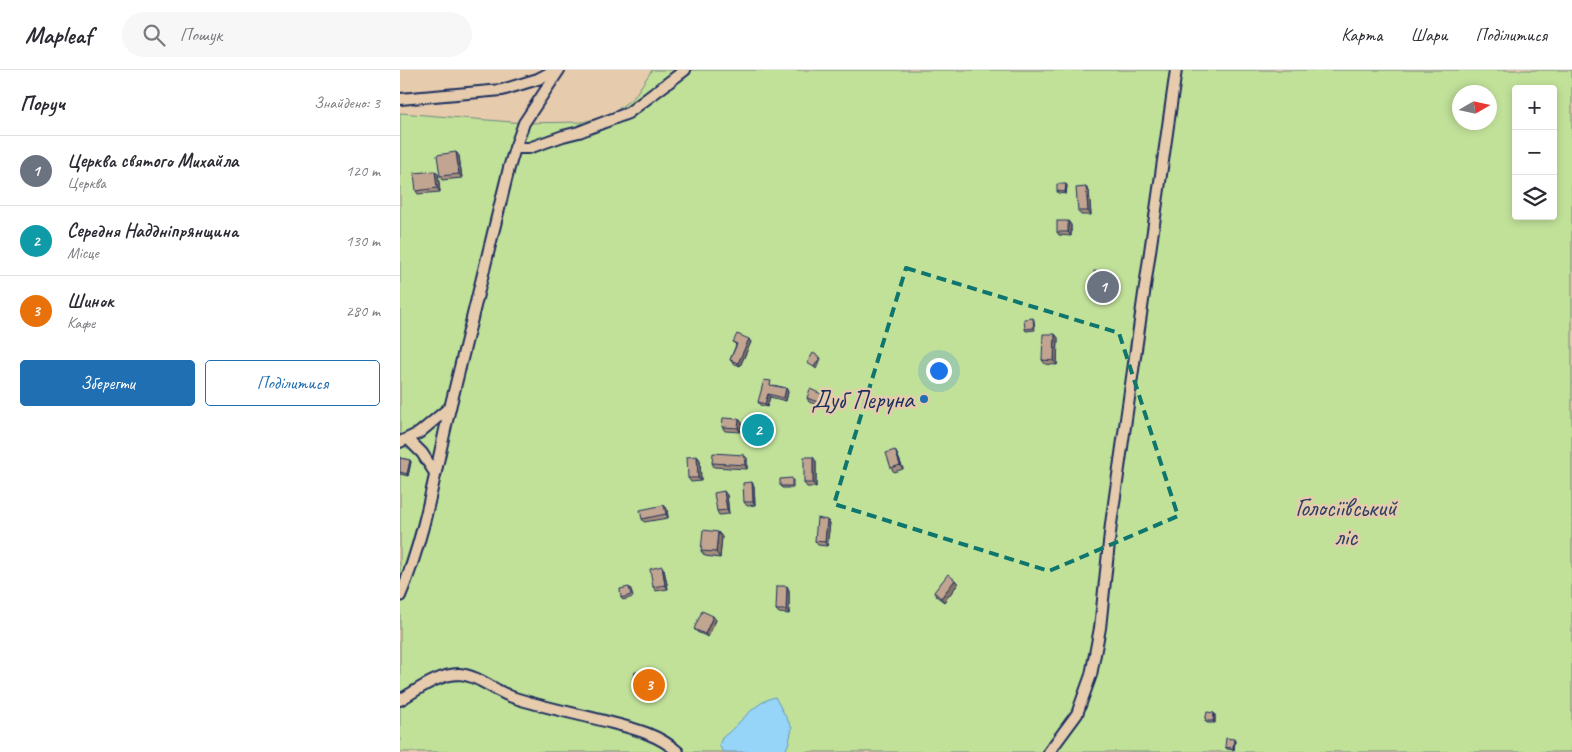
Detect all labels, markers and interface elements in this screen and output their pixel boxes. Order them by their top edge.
search box [122,12,472,57]
text: Mapleaf [25,20,92,50]
icon: search [140,21,168,49]
text: Пошук [180,23,222,47]
text: Карта [1341,24,1382,46]
text: Шари [1410,24,1447,46]
text: Поділитися [1475,24,1547,46]
north arrow [1452,85,1497,130]
map controls [1512,85,1557,220]
button: + [1512,85,1557,130]
text: Поруч [20,90,65,116]
text: Знайдено: 3 [314,93,380,113]
button: − [1512,130,1557,175]
text: Церква святого Михайла [67,149,238,173]
text: 1 [32,161,40,181]
text: 120 m [346,161,380,181]
text: Церква [67,173,106,193]
button: layers [1512,175,1557,220]
text: Середня Наддніпрянщина [67,219,238,243]
text: 2 [32,231,40,251]
text: 130 m [346,231,380,251]
text: Місце [67,243,99,263]
pin: 1 [1087,268,1119,306]
text: Шинок [67,289,114,313]
text: 3 [32,301,40,321]
text: 280 m [346,301,380,321]
text: Кафе [67,313,95,333]
your location [926,358,952,384]
button: Зберегти [20,360,195,406]
button: Поділитися [205,360,380,406]
place label: Дуб Перуна [811,384,916,416]
marker: Дуб Перуна [918,393,930,405]
pin: 2 [742,411,774,449]
park label: Голосіївський ліс [1295,492,1398,553]
pin: 3 [633,666,665,704]

